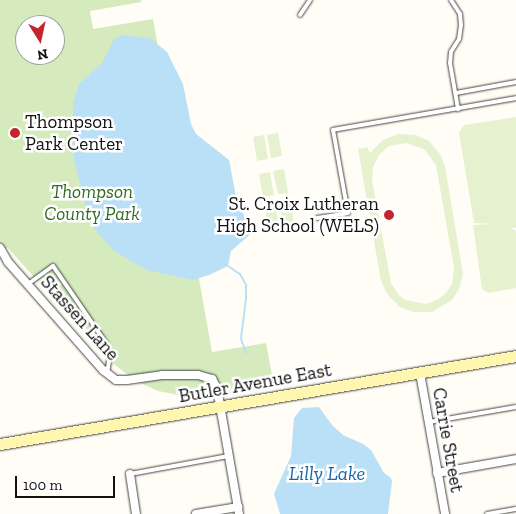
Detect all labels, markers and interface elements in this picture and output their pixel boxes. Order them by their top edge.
north arrow [15,15,65,65]
text: N [36,45,49,64]
place label: Thompson Park Center [25,111,123,155]
marker: Thompson Park Center [9,127,21,139]
park label: Thompson County Park [44,181,140,225]
place label: St. Croix Lutheran High School (WELS) [216,193,379,237]
marker: St. Croix Lutheran High School (WELS) [383,209,395,221]
street label: Stassen Lane [36,271,124,365]
street label: Butler Avenue East [176,358,334,408]
street label: Carrie Street [428,386,468,494]
water label: Lilly Lake [289,461,365,485]
scale bar [18,466,118,498]
text: 100 m [23,476,62,494]

